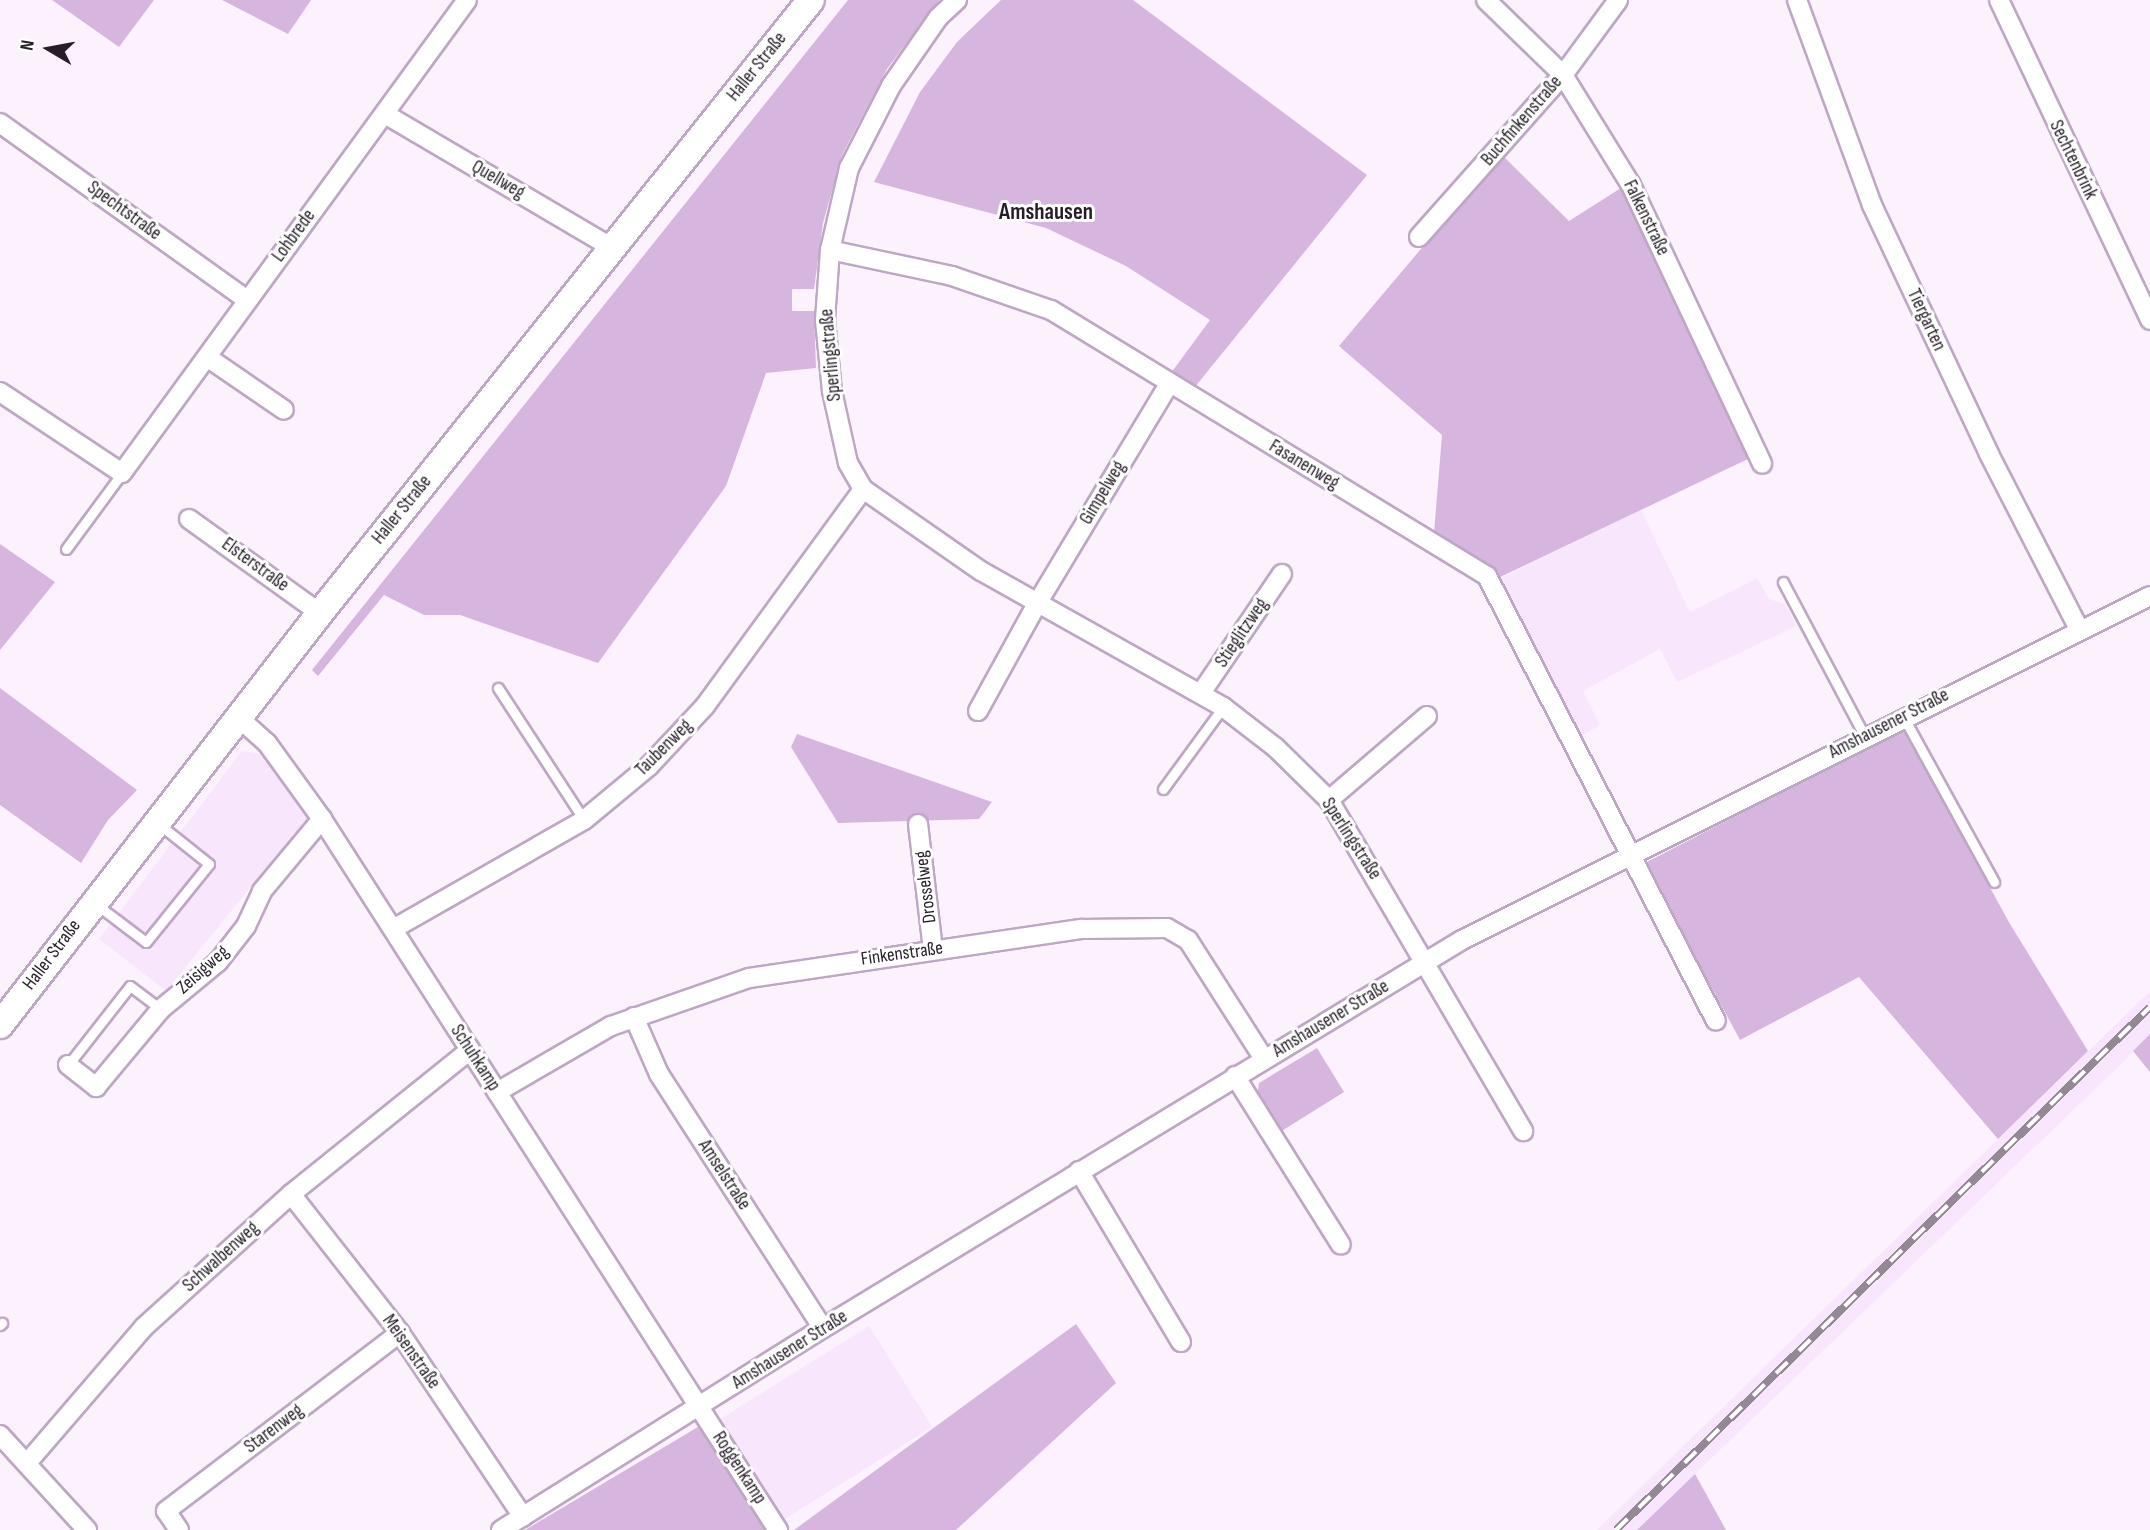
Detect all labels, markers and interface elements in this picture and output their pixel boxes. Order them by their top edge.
north arrow [14,14,84,84]
street label: Haller Straße [722,28,792,106]
text: N [16,38,40,52]
street label: Buchfinkenstraße [1477,71,1567,171]
street label: Sechtenbrink [2044,117,2102,203]
street label: Quellweg [467,156,529,204]
street label: Spechtstraße [83,177,165,245]
street label: Falkenstraße [1618,177,1674,259]
district label: Amshausen [999,198,1093,226]
street label: Lohbrede [267,205,321,267]
street label: Tiergarten [1902,285,1950,355]
street label: Sperlingstraße [816,308,846,402]
street label: Fasanenweg [1265,435,1343,495]
street label: Gimpelweg [1075,457,1131,529]
street label: Haller Straße [367,471,437,549]
street label: Elsterstraße [217,533,293,597]
street label: Stieglitzweg [1211,594,1273,672]
street label: Amshausener Straße [1825,684,1953,764]
street label: Taubenweg [631,715,697,781]
street label: Sperlingstraße [1316,794,1386,884]
street label: Drosselweg [910,849,942,925]
street label: Haller Straße [18,915,86,995]
street label: Finkenstraße [860,937,944,971]
street label: Zeisigweg [172,941,234,999]
street label: Amshausener Straße [1269,975,1393,1063]
street label: Schuhkamp [445,1021,505,1095]
street label: Amselstraße [693,1136,755,1214]
street label: Schwalbenweg [178,1217,264,1297]
street label: Amshausener Straße [728,1305,852,1395]
street label: Meisenstraße [377,1310,445,1394]
street label: Starenweg [240,1399,308,1459]
street label: Roggenkamp [707,1427,771,1509]

